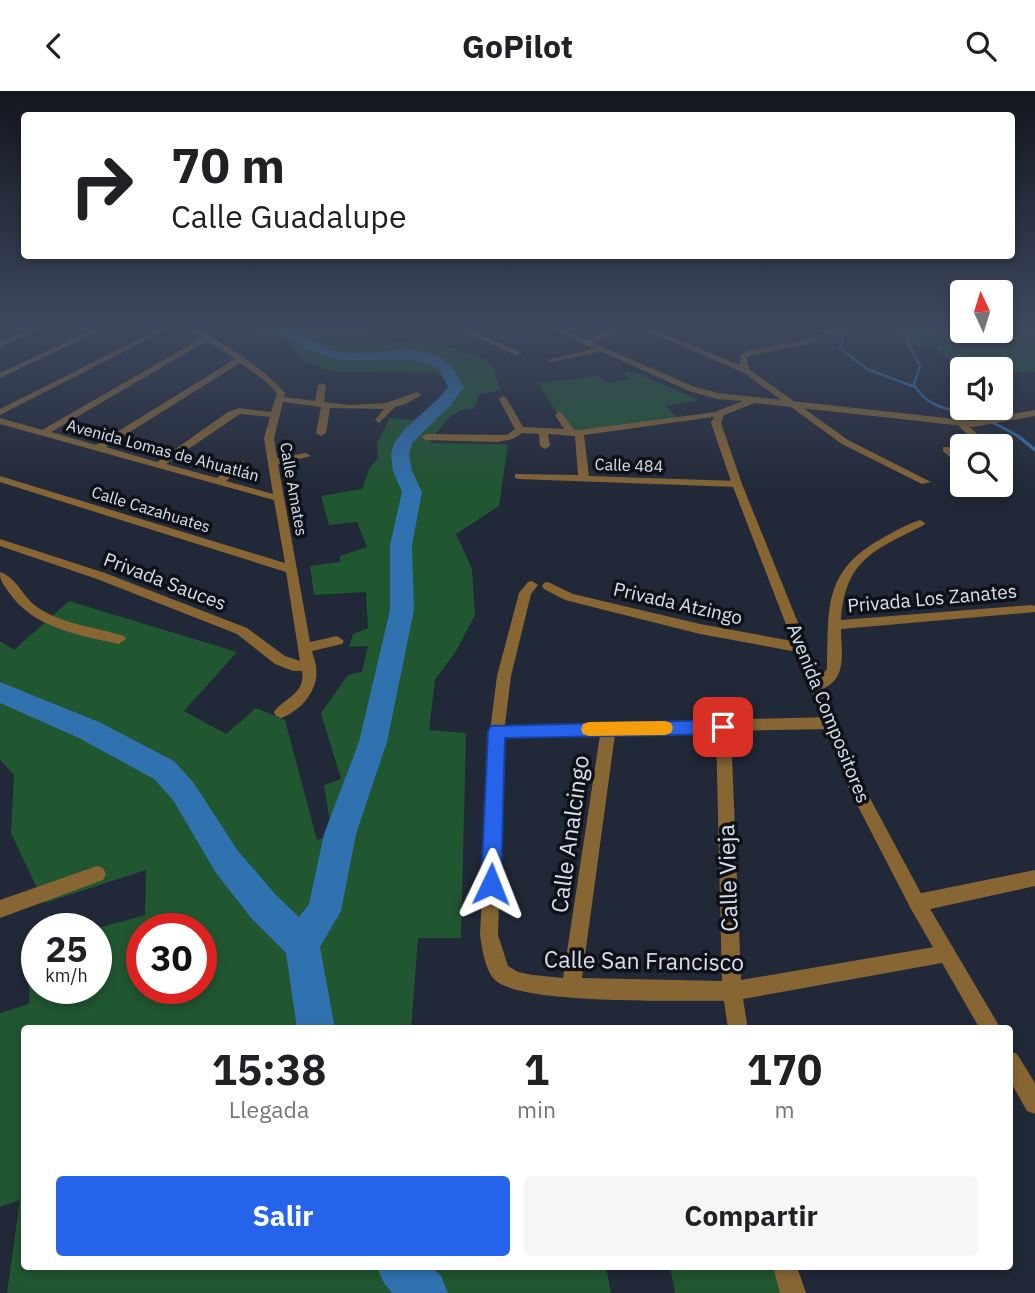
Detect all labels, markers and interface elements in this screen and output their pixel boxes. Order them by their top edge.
text: GoPilot [462,25,573,67]
icon: back [35,27,73,65]
icon: search [962,27,1000,65]
text: 70 m [171,133,285,196]
icon: right [56,140,147,231]
text: Calle Guadalupe [171,195,407,237]
north arrow [950,280,1013,343]
map controls [950,280,1013,497]
button: sound [950,357,1013,420]
street label: Avenida Lomas de Ahuatlán [65,415,261,485]
button: search [950,434,1013,497]
street label: Calle Amates [276,441,312,537]
street label: Calle 484 [594,454,664,476]
street label: Calle Cazahuates [89,481,213,537]
street label: Privada Sauces [100,547,230,615]
street label: Privada Atzingo [611,576,745,630]
street label: Privada Los Zanates [846,579,1018,617]
street label: Avenida Compositores [782,620,876,806]
pin [693,697,753,757]
icon: arrive [704,708,742,746]
street label: Calle Analcingo [543,753,595,914]
street label: Calle Vieja [710,824,744,932]
position arrow [454,847,528,921]
speed limit sign: 30 [126,913,217,1004]
text: 25 [45,926,88,972]
street label: Calle San Francisco [544,943,744,977]
text: km/h [45,964,88,987]
text: 15:38 [212,1042,326,1097]
text: 1 [524,1042,549,1097]
text: 170 [747,1042,822,1097]
text: Llegada [229,1094,309,1124]
text: min [517,1094,556,1124]
text: m [774,1094,795,1124]
button: Salir [56,1176,510,1256]
button: Compartir [524,1176,978,1256]

